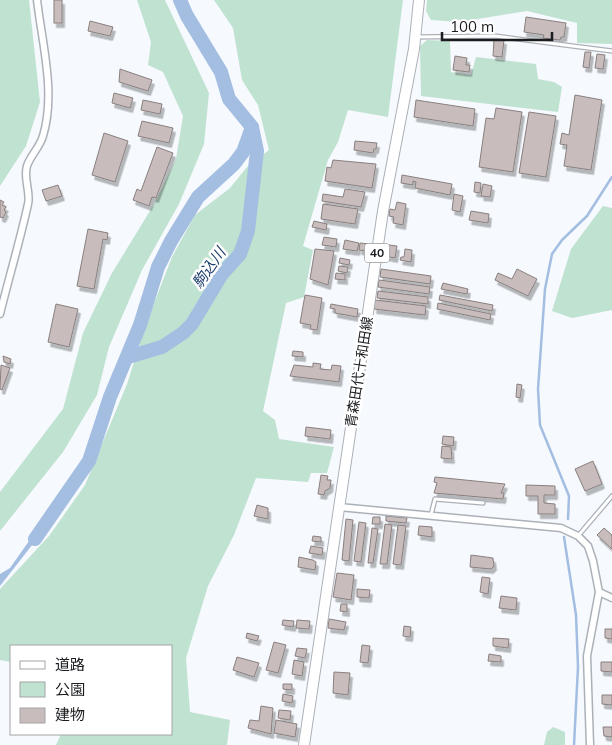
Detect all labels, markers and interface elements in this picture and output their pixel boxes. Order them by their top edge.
scale bar [442,10,552,42]
text: 100 m [450,17,494,36]
water label: 駒込川 [188,242,230,292]
road number: 40 [364,244,390,262]
street label: 青森田代十和田線 [341,315,377,429]
legend [10,645,172,735]
text: 道路 [55,655,85,674]
text: 公園 [55,680,85,699]
text: 建物 [55,705,85,724]

